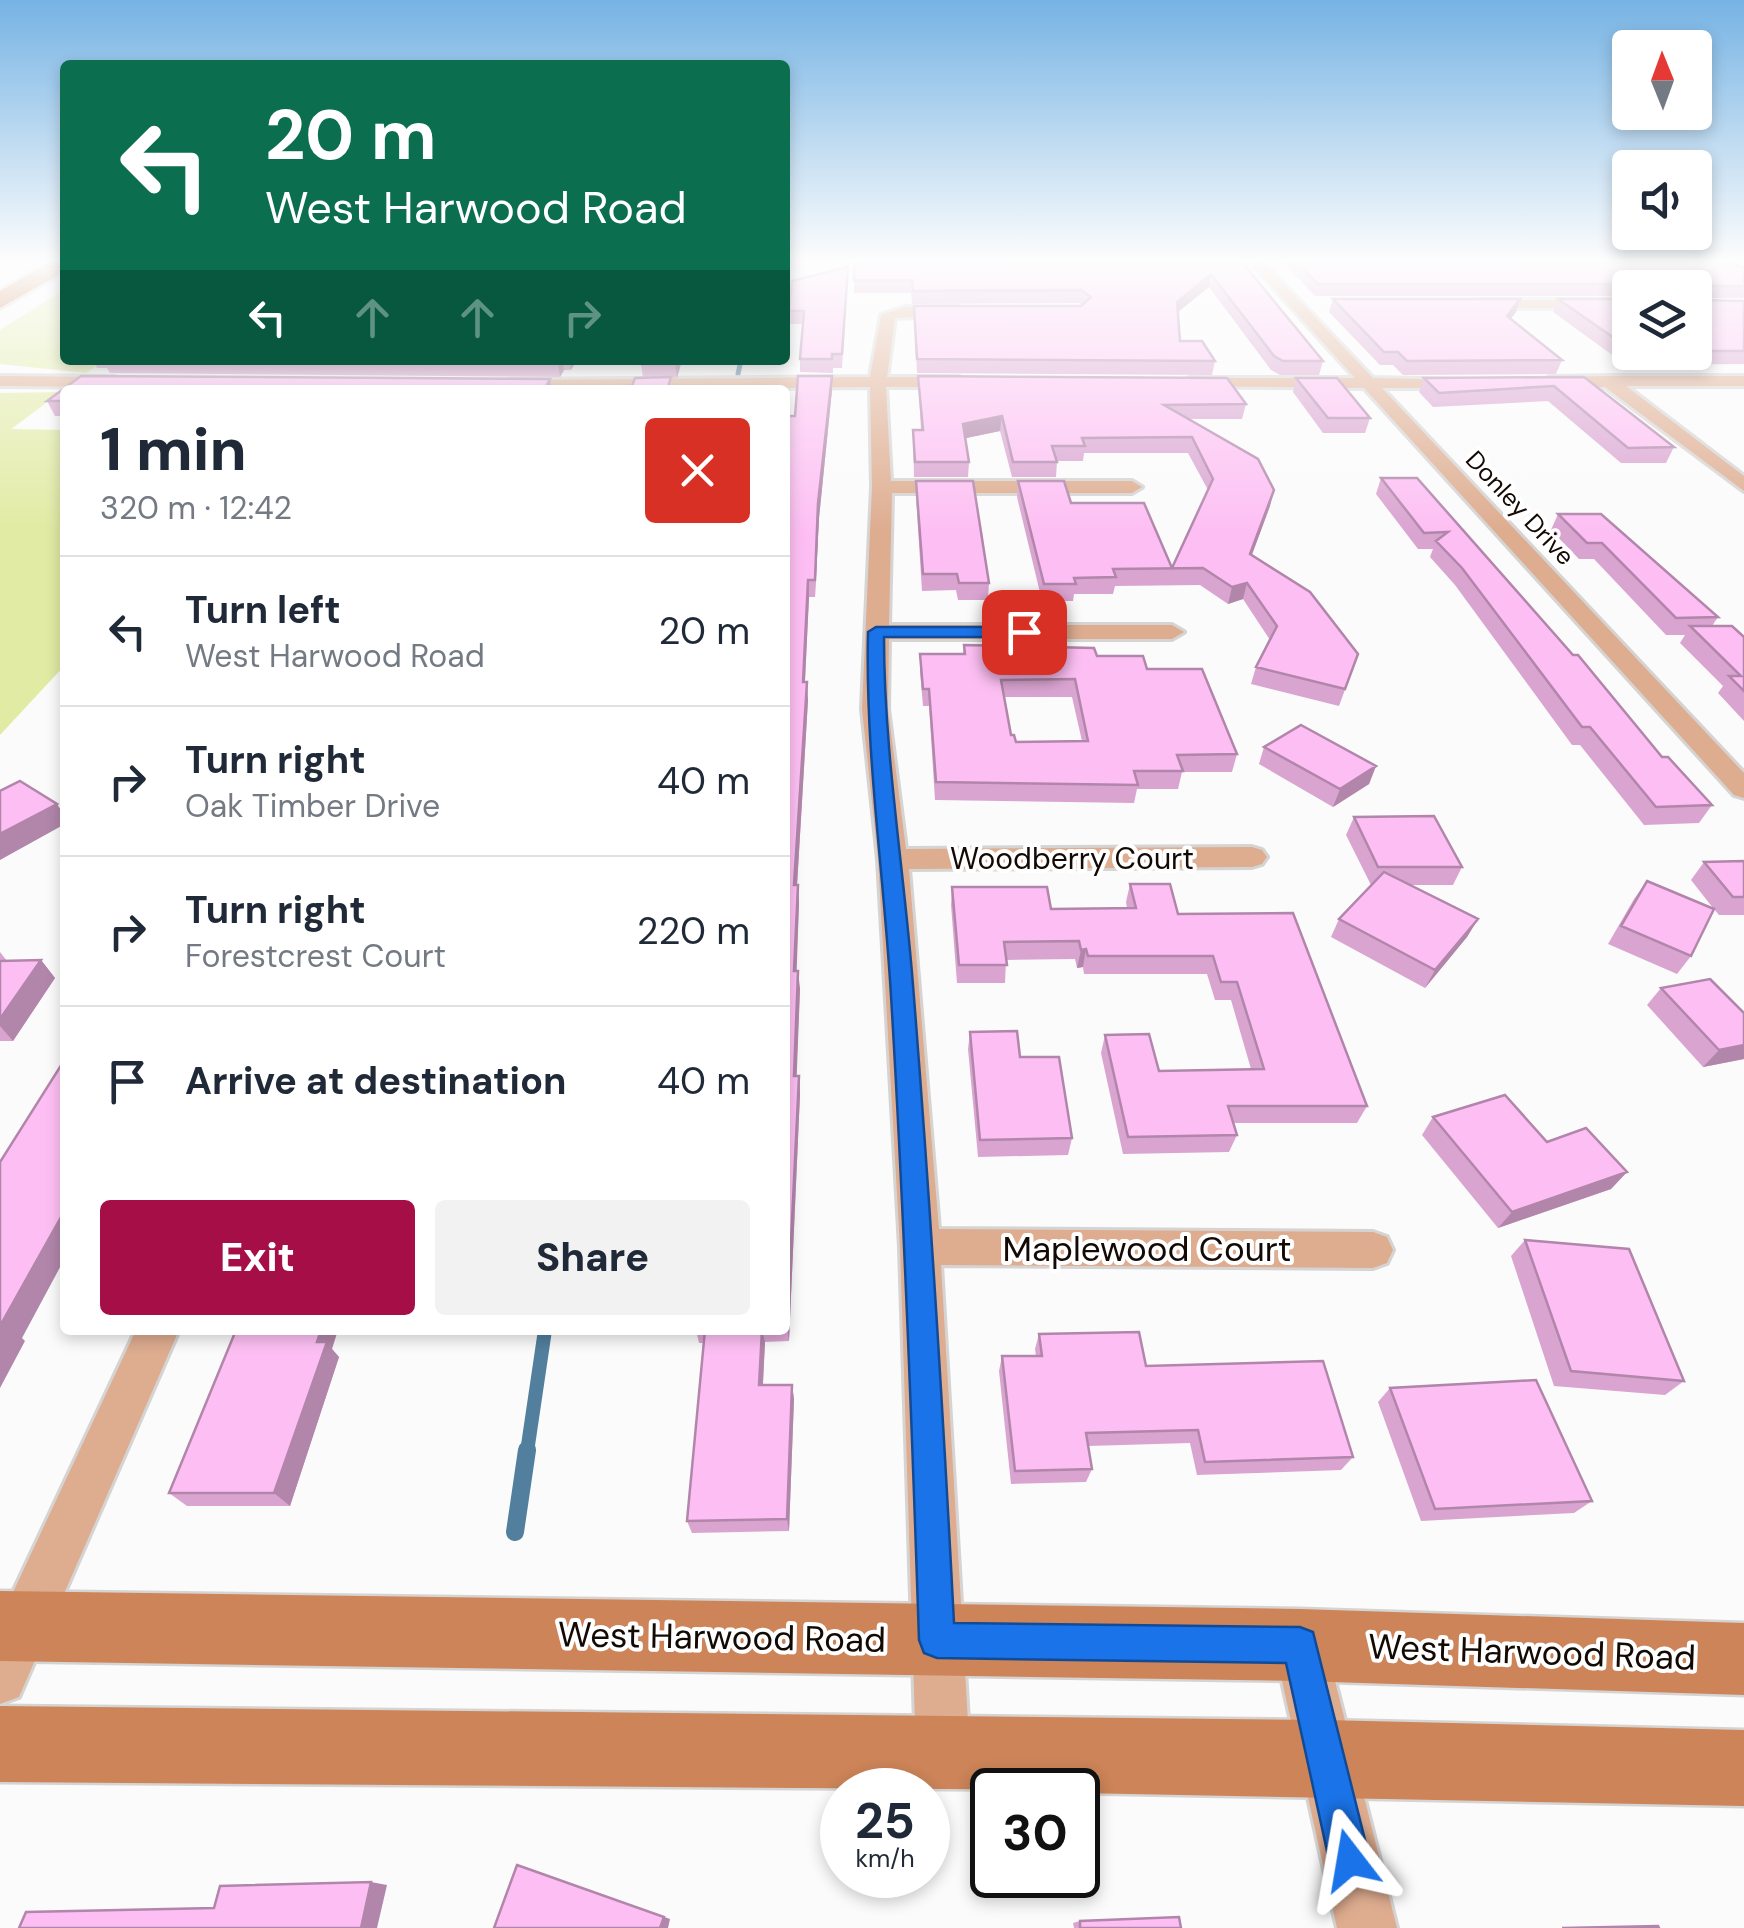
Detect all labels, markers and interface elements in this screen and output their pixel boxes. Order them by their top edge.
north arrow [1612,30,1712,130]
map controls [1612,30,1712,370]
text: 20 m [265,90,437,181]
icon: left [100,100,230,230]
button: sound [1612,150,1712,250]
text: West Harwood Road [265,178,687,237]
button: layers [1612,270,1712,370]
icon: left [240,290,295,345]
icon: ahead [345,290,400,345]
icon: ahead [450,290,505,345]
icon: right [555,290,610,345]
text: 1 min [100,410,247,489]
button: close [645,418,750,523]
street label: Donley Drive [1458,444,1582,572]
text: 320 m · 12:42 [100,487,292,529]
text: Turn left [185,585,341,635]
pin [982,590,1067,675]
icon: left [100,604,155,659]
icon: arrive [997,605,1052,660]
text: 20 m [659,606,750,656]
text: West Harwood Road [185,635,485,677]
text: Turn right [185,735,366,785]
icon: right [100,754,155,809]
text: 40 m [657,756,750,806]
text: Oak Timber Drive [185,785,440,827]
street label: Woodberry Court [950,839,1194,878]
text: Turn right [185,885,366,935]
icon: right [100,904,155,959]
text: 220 m [637,906,750,956]
text: Forestcrest Court [185,935,446,977]
icon: arrive [100,1054,155,1109]
text: Arrive at destination [185,1056,567,1106]
text: 40 m [657,1056,750,1106]
button: Exit [100,1200,415,1315]
button: Share [435,1200,750,1315]
street label: Maplewood Court [1003,1226,1291,1272]
street label: West Harwood Road [558,1611,886,1663]
street label: West Harwood Road [1367,1623,1697,1681]
speed limit sign: 30 [970,1768,1100,1898]
text: 25 [855,1788,915,1854]
position arrow [1298,1808,1402,1912]
text: km/h [855,1842,915,1875]

